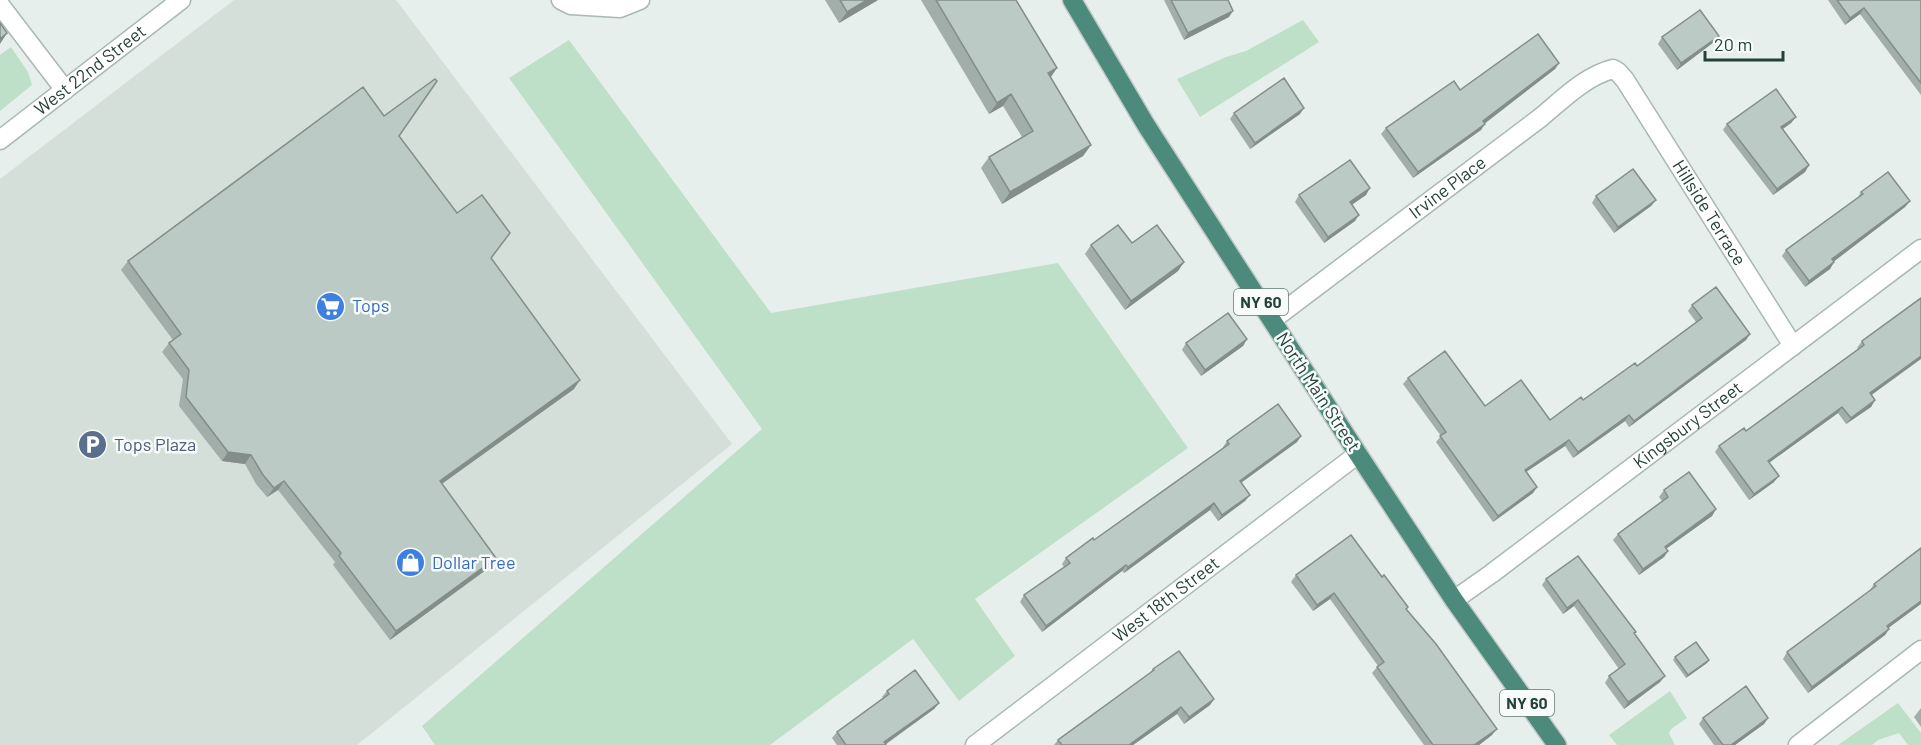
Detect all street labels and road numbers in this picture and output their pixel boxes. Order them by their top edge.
street label: West 22nd Street [30,20,150,119]
street label: Irvine Place [1404,151,1490,223]
street label: Hillside Terrace [1668,155,1751,269]
road number: NY 60 [1234,289,1288,315]
street label: North Main Street [1272,328,1366,455]
street label: Kingsbury Street [1628,376,1746,473]
street label: West 18th Street [1108,552,1223,646]
road number: NY 60 [1500,690,1554,716]

